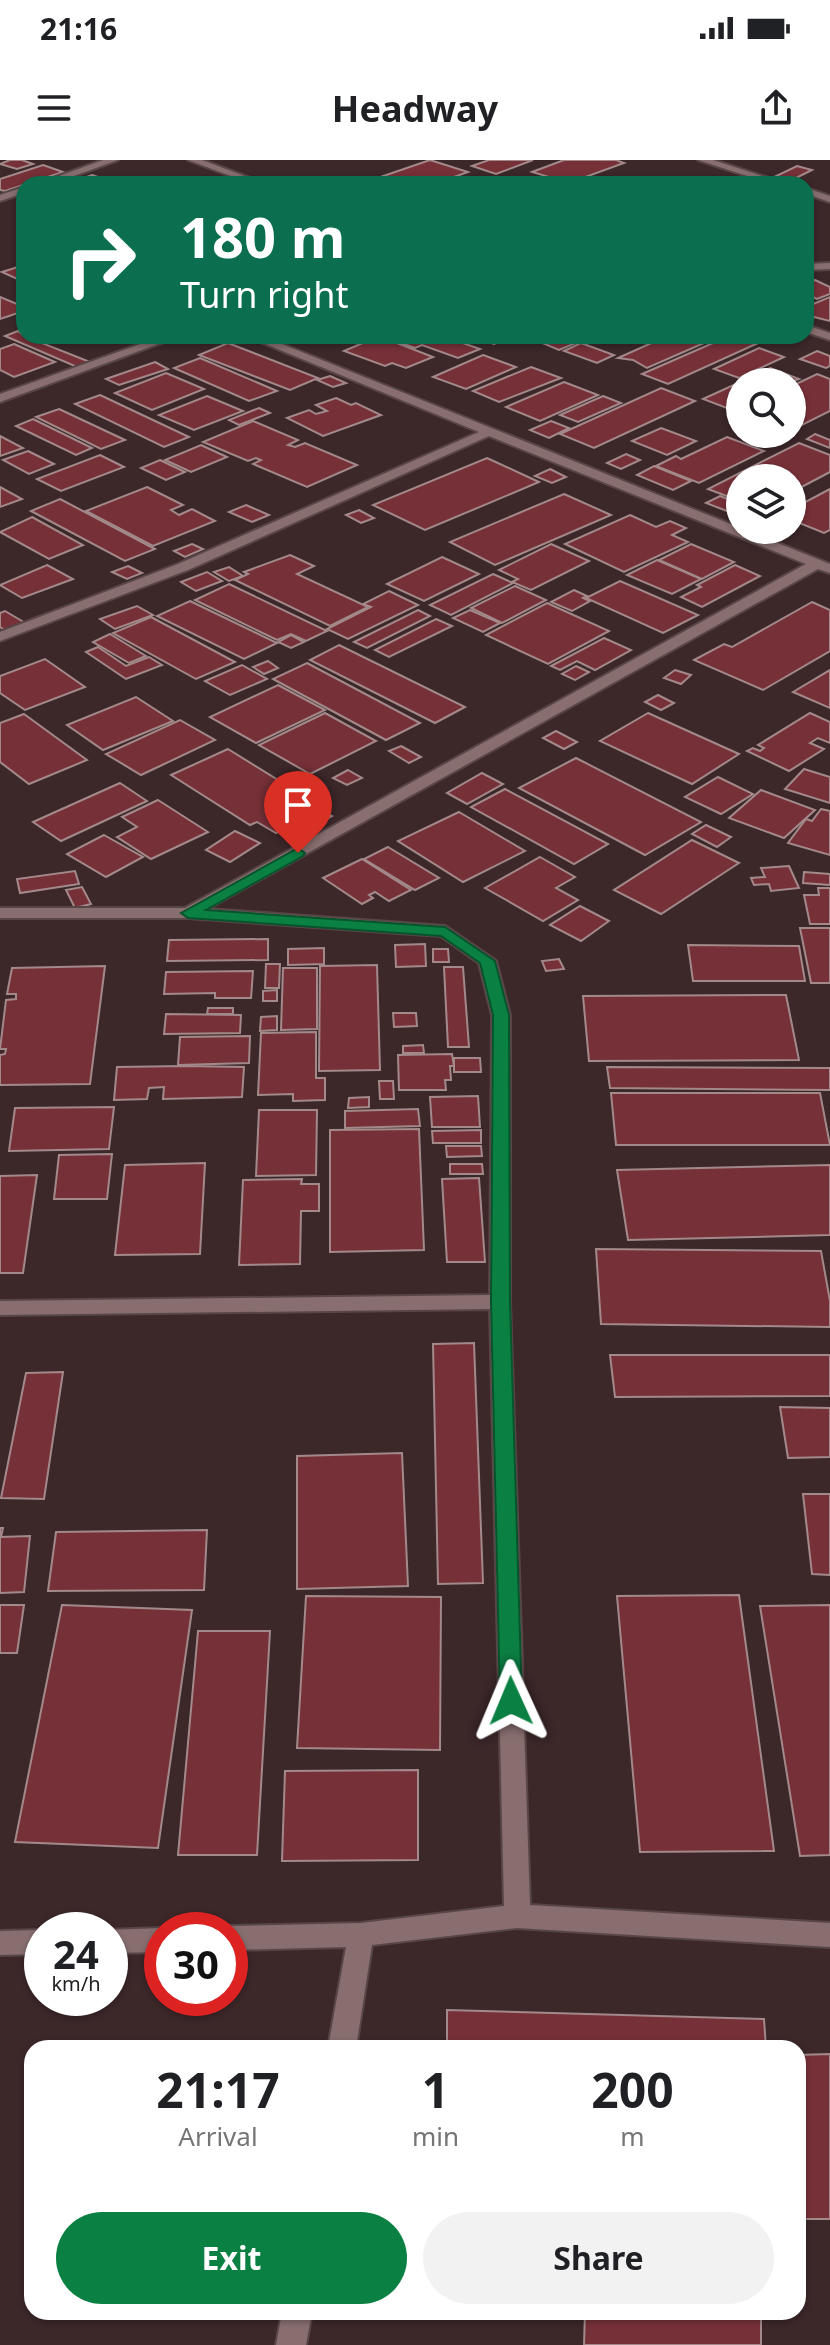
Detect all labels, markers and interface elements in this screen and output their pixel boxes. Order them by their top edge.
text: 21:16 [40,8,117,49]
text: Headway [332,84,498,133]
icon: menu [32,86,76,130]
icon: share [754,86,798,130]
text: 180 m [180,198,345,274]
icon: right [48,208,152,312]
text: Turn right [180,270,348,319]
map controls [726,368,806,544]
button: search [726,368,806,448]
button: layers [726,464,806,544]
pin [264,771,332,853]
icon: arrive [276,783,320,827]
position arrow [469,1659,553,1743]
speed limit sign: 30 [144,1912,248,2016]
text: 24 [53,1926,99,1981]
text: km/h [51,1970,101,1997]
text: 21:17 [156,2057,280,2122]
text: 1 [422,2057,449,2122]
text: 200 [591,2057,674,2122]
text: Arrival [178,2118,258,2154]
text: min [412,2118,459,2154]
text: m [620,2118,645,2154]
button: Exit [56,2212,407,2304]
button: Share [423,2212,774,2304]

